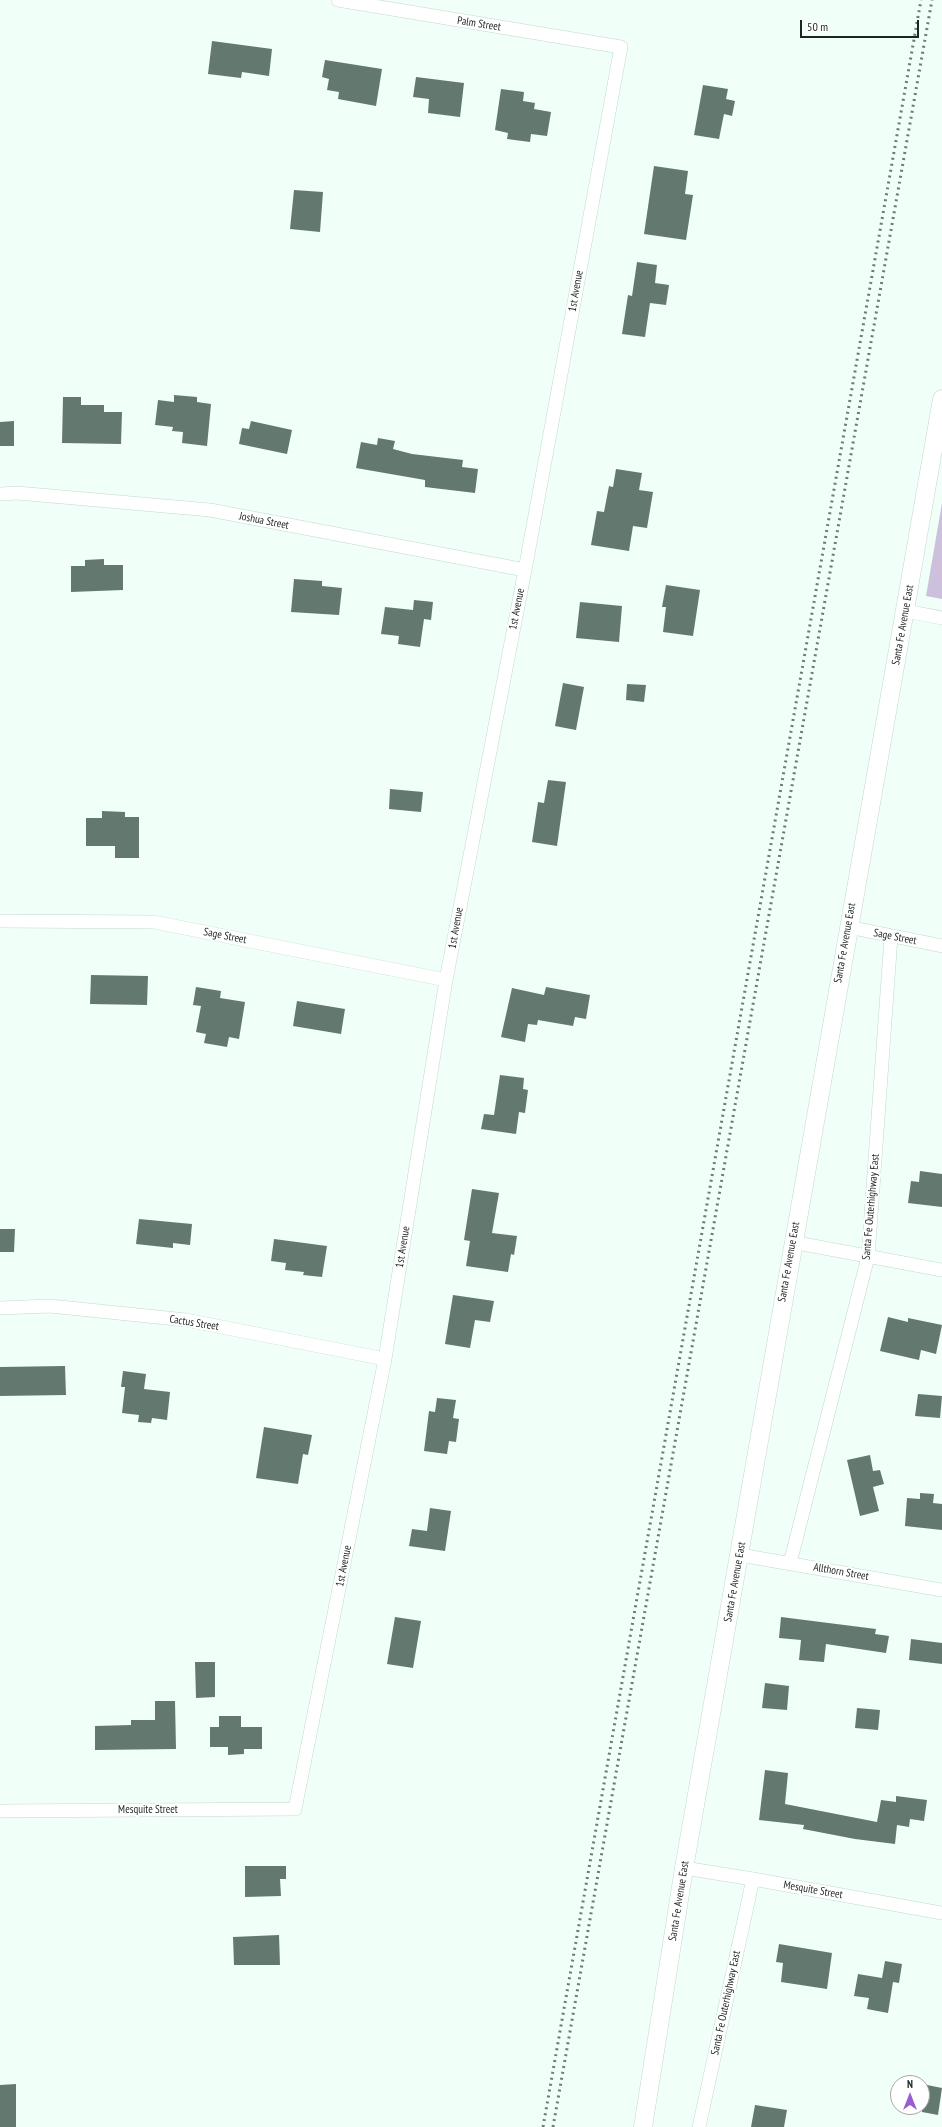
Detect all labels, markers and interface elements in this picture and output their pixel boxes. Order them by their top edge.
scale bar [802,12,921,38]
street label: Palm Street [456,14,502,34]
text: 50 m [807,19,828,34]
street label: 1st Avenue [566,269,586,313]
street label: Joshua Street [238,510,290,532]
street label: Santa Fe Avenue East [889,584,917,666]
street label: 1st Avenue [507,587,527,631]
street label: Santa Fe Avenue East [831,902,859,984]
street label: 1st Avenue [446,906,466,950]
street label: Sage Street [202,925,248,947]
street label: Sage Street [872,926,918,948]
street label: Santa Fe Outerhighway East [860,1153,882,1261]
street label: Santa Fe Avenue East [775,1221,803,1303]
street label: 1st Avenue [393,1225,413,1269]
street label: Cactus Street [168,1313,220,1333]
street label: Santa Fe Avenue East [721,1541,749,1623]
street label: 1st Avenue [334,1544,354,1588]
street label: Allthorn Street [812,1561,870,1583]
street label: Mesquite Street [118,1803,178,1817]
street label: Santa Fe Avenue East [666,1860,692,1942]
street label: Mesquite Street [782,1878,844,1902]
street label: Santa Fe Outerhighway East [708,1950,744,2056]
north arrow [890,2075,930,2115]
text: N [907,2077,913,2091]

